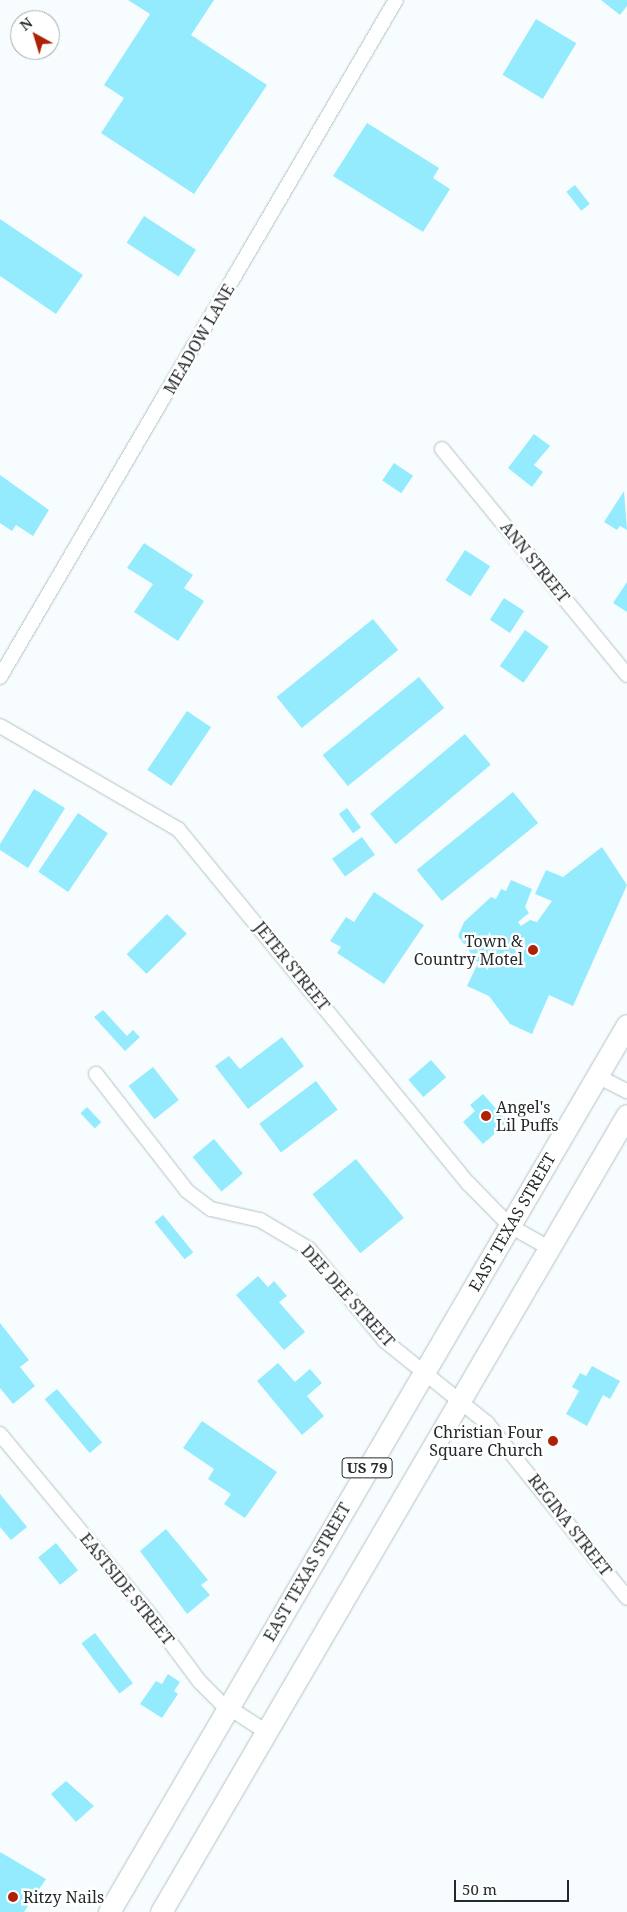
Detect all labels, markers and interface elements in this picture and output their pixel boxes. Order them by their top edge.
north arrow [10,10,60,60]
text: N [16,13,36,35]
street label: MEADOW LANE [160,281,238,397]
street label: ANN STREET [497,518,573,606]
street label: JETER STREET [250,918,334,1014]
place label: Town & Country Motel [414,931,523,969]
marker: Town & Country Motel [527,944,539,956]
place label: Angel's Lil Puffs [496,1097,559,1135]
marker: Angel's Lil Puffs [480,1110,492,1122]
street label: EAST TEXAS STREET [465,1149,559,1295]
street label: DEE DEE STREET [297,1241,399,1351]
place label: Christian Four Square Church [429,1422,543,1460]
marker: Christian Four Square Church [547,1435,559,1447]
road number: US 79 [341,1456,393,1480]
street label: REGINA STREET [524,1470,616,1580]
street label: EAST TEXAS STREET [260,1499,354,1645]
street label: EASTSIDE STREET [76,1529,178,1649]
scale bar [457,1870,572,1902]
text: 50 m [462,1879,497,1899]
place label: Ritzy Nails [23,1887,104,1907]
marker: Ritzy Nails [7,1891,19,1903]

